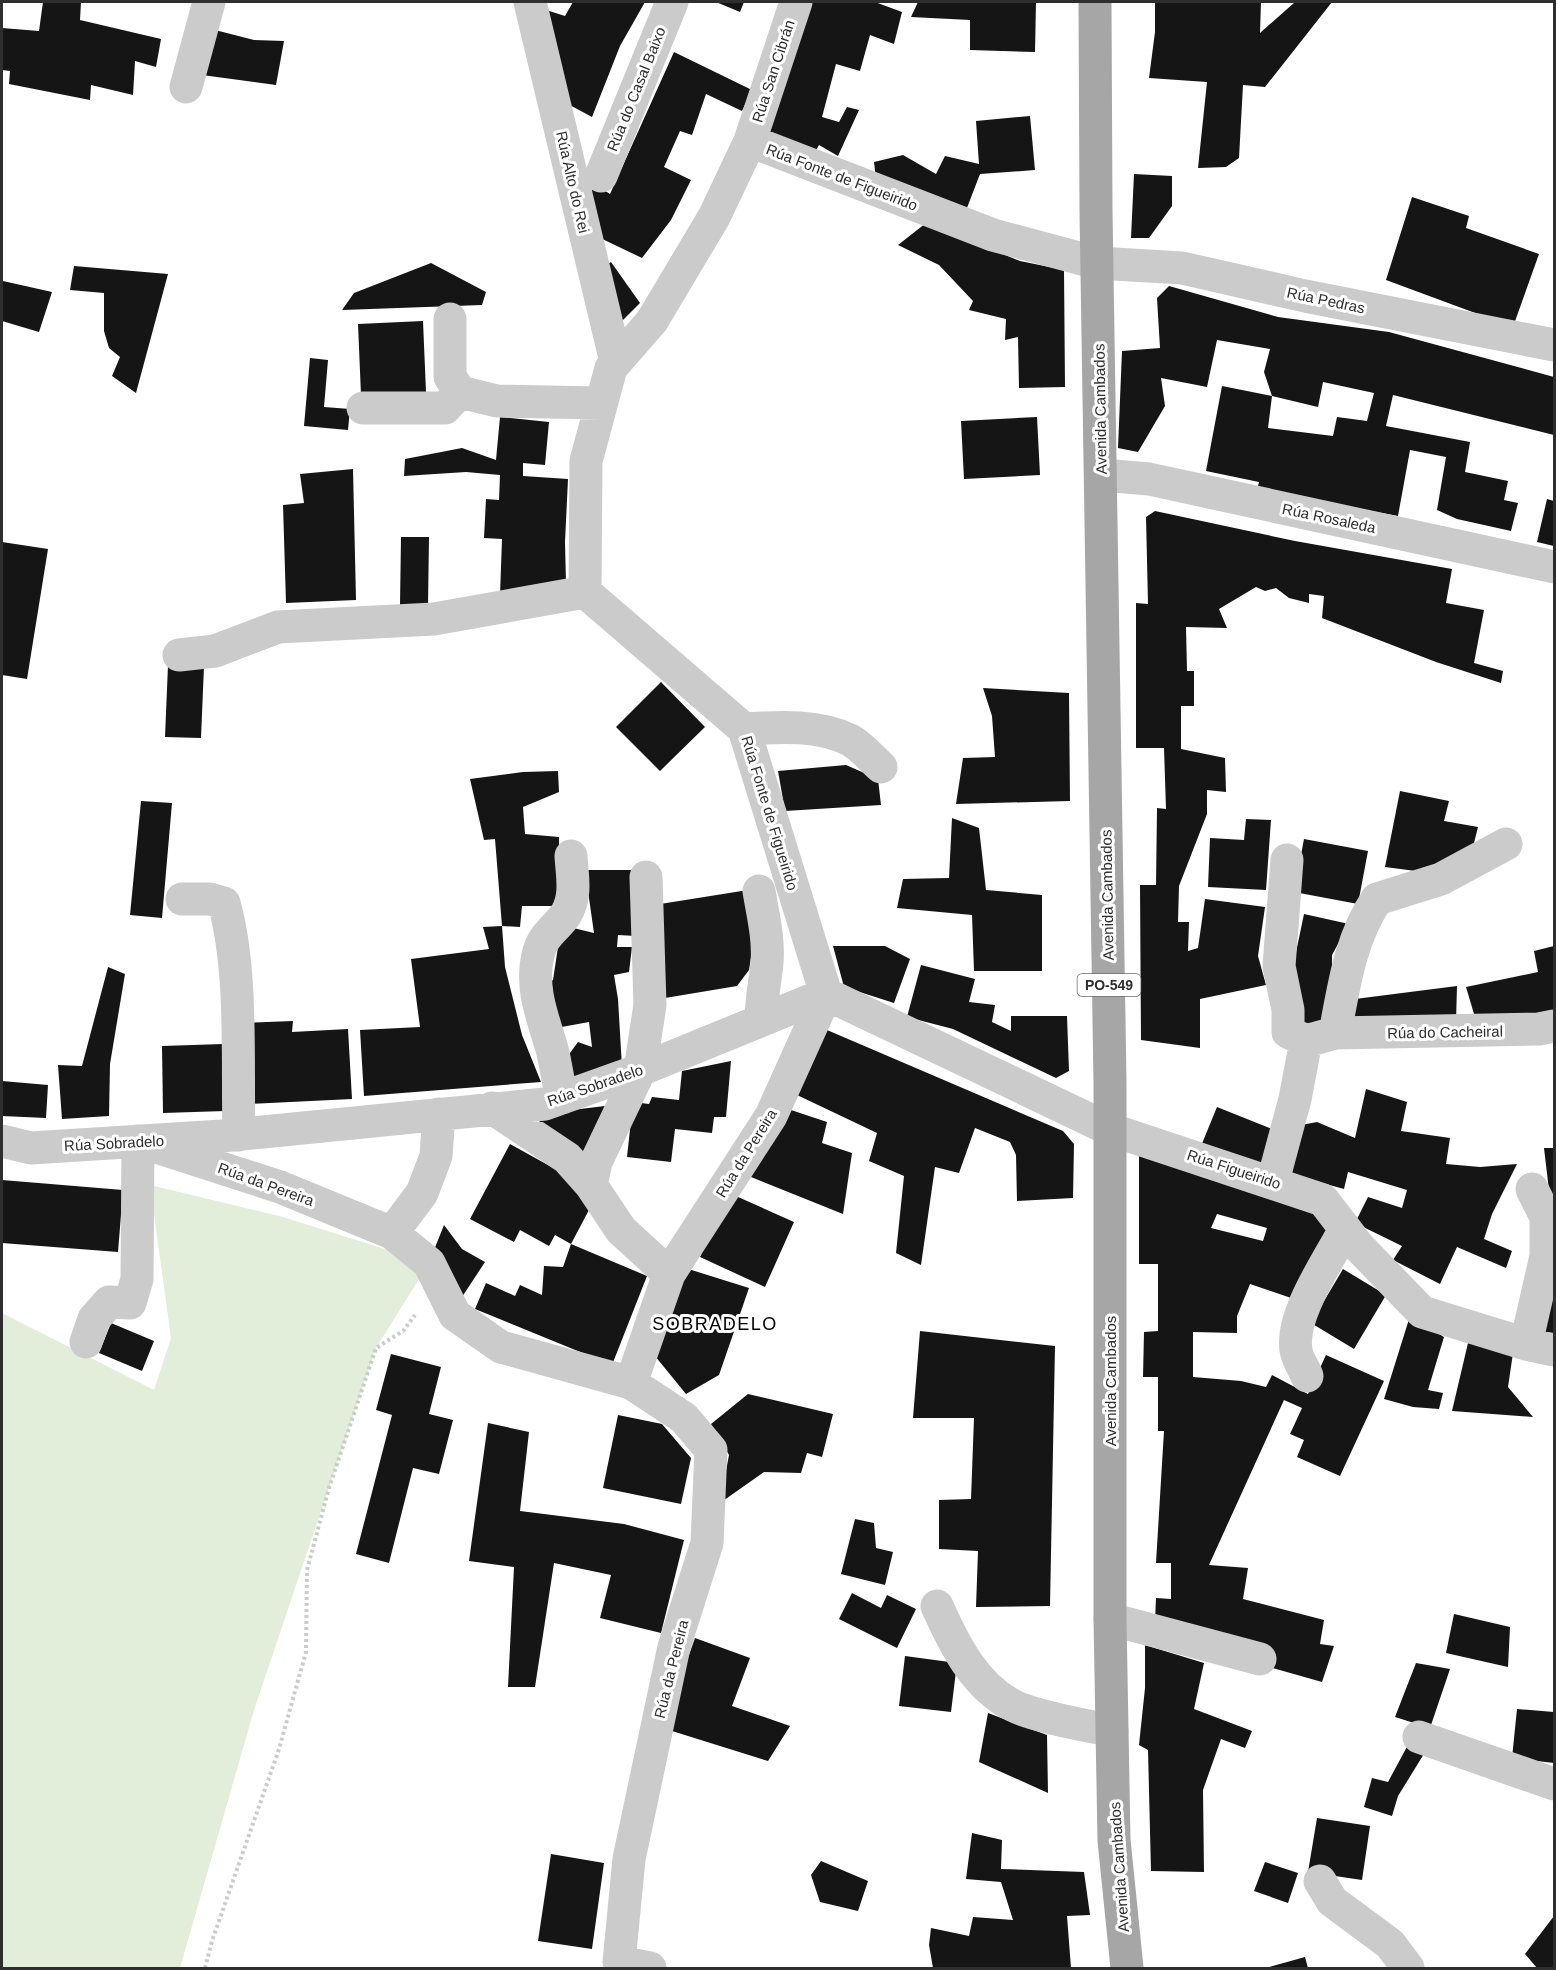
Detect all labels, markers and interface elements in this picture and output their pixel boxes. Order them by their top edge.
street label: Rúa San Cibrán [748,18,798,124]
street label: Rúa do Casal Baixo [603,24,669,154]
street label: Rúa Alto do Rei [553,129,593,235]
street label: Rúa Fonte de Figueirido [764,140,920,214]
street label: Rúa Pedras [1285,283,1367,317]
street label: Avenida Cambados [1090,344,1110,474]
street label: Rúa Rosaleda [1281,500,1378,536]
street label: Rúa Fonte de Figueirido [738,734,802,892]
street label: Avenida Cambados [1097,830,1117,960]
road number: PO-549 [1078,974,1140,996]
street label: Rúa do Cacheiral [1387,1022,1503,1042]
street label: Rúa Sobradelo [545,1061,645,1109]
street label: Rúa da Pereira [712,1105,780,1200]
street label: Rúa Sobradelo [64,1132,164,1154]
street label: Rúa Figueirido [1185,1146,1283,1192]
street label: Rúa da Pereira [216,1159,317,1209]
district label: SOBRADELO [652,1314,778,1334]
street label: Avenida Cambados [1102,1316,1119,1446]
street label: Rúa da Pereira [651,1617,692,1720]
street label: Avenida Cambados [1106,1801,1132,1933]

